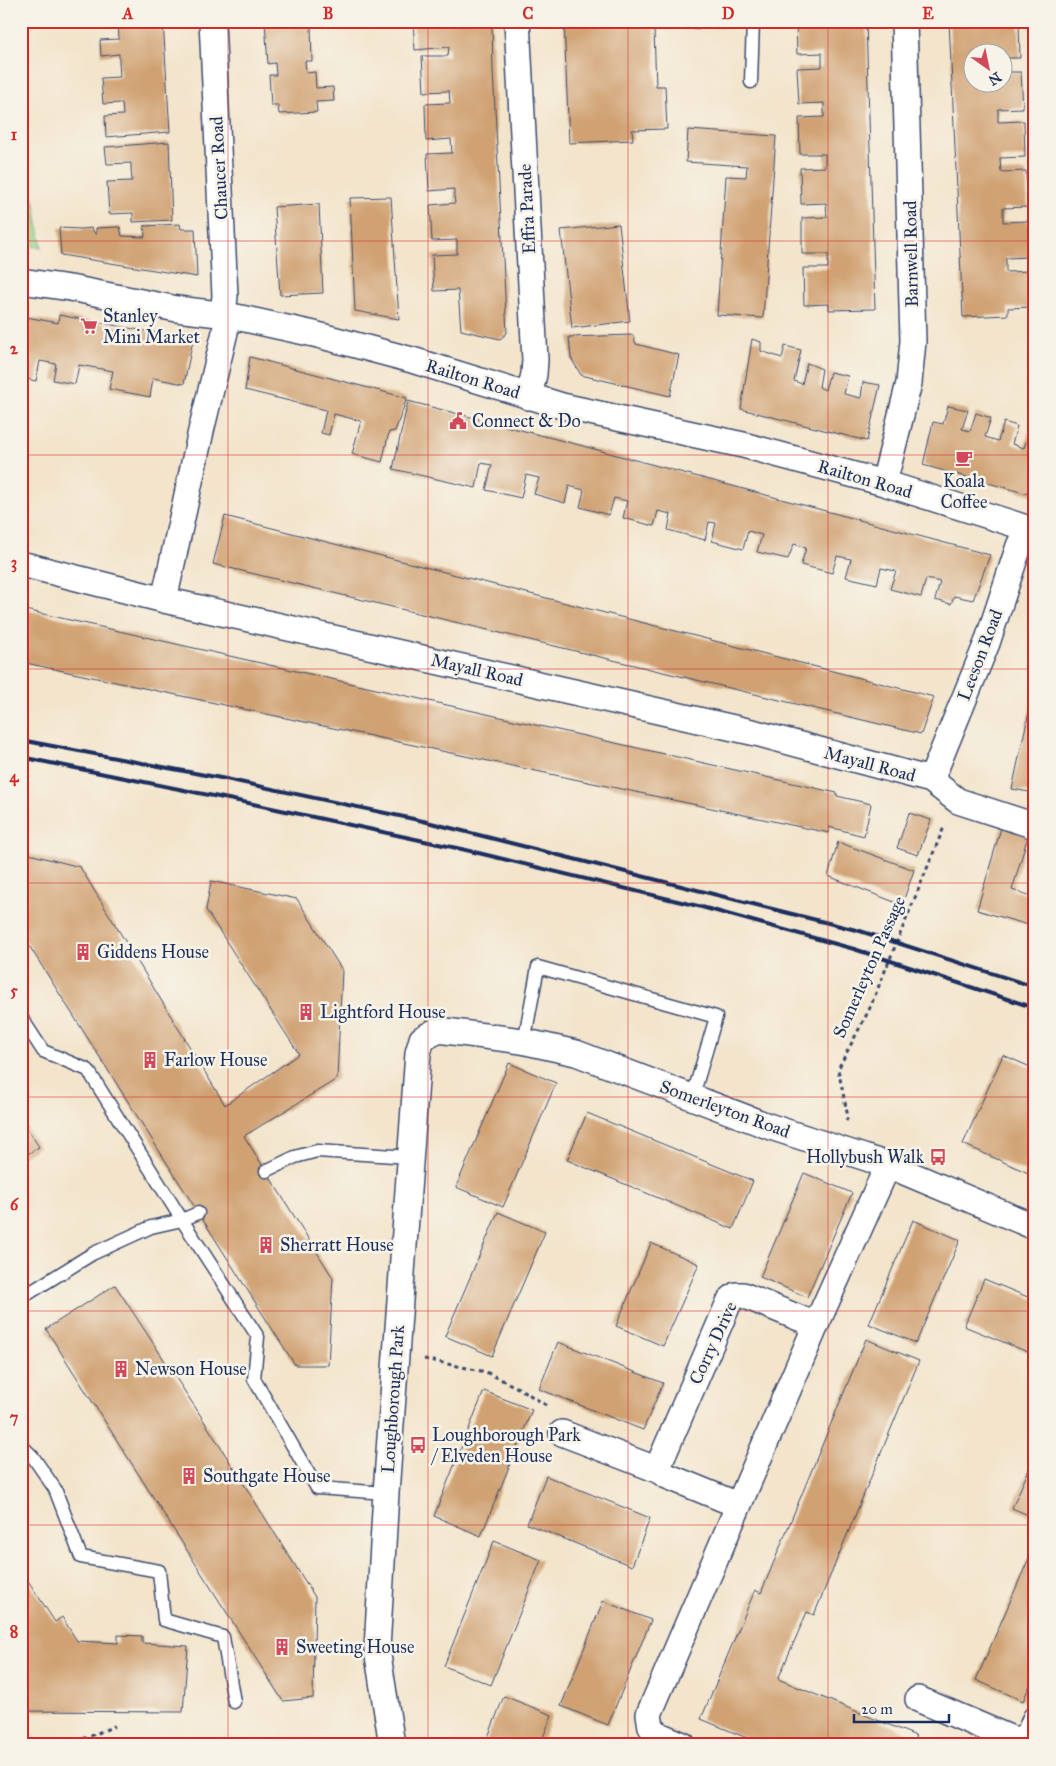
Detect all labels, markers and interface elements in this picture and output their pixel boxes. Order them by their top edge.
text: A [122,4,134,23]
text: B [323,4,333,23]
text: C [523,4,534,23]
text: D [722,4,735,23]
text: E [922,4,934,23]
north arrow [964,42,1014,92]
text: N [985,68,1004,89]
street label: Chaucer Road [205,116,233,220]
text: 1 [11,125,18,144]
street label: Effra Parade [514,163,540,255]
street label: Barnwell Road [899,200,923,308]
place label: Stanley Mini Market [103,305,201,348]
supermarket icon: Stanley Mini Market [79,316,99,336]
text: 2 [10,339,19,358]
street label: Railton Road [423,354,523,404]
place label: Connect & Do [472,410,581,432]
public building icon: Connect & Do [448,411,468,431]
cafe icon: Koala Coffee [954,448,974,468]
street label: Railton Road [815,455,915,503]
place label: Koala Coffee [940,470,988,513]
text: 3 [11,553,17,573]
street label: Leeson Road [953,606,1007,704]
street label: Mayall Road [429,649,525,691]
street label: Mayall Road [822,741,918,787]
text: 4 [10,767,20,787]
street label: Somerleyton Passage [828,893,911,1042]
place label: Giddens House [97,941,209,963]
building icon: Giddens House [73,942,93,962]
text: 5 [10,981,18,1000]
place label: Lightford House [320,1001,446,1024]
building icon: Lightford House [296,1002,316,1022]
place label: Farlow House [164,1049,267,1071]
building icon: Farlow House [140,1050,160,1070]
street label: Somerleyton Road [657,1075,793,1143]
place label: Hollybush Walk [806,1146,925,1168]
bus stop icon: Hollybush Walk [928,1147,948,1167]
text: 6 [10,1195,19,1214]
place label: Sherratt House [280,1234,394,1256]
building icon: Sherratt House [256,1235,276,1255]
street label: Corry Drive [684,1298,742,1388]
street label: Loughborough Park [377,1323,410,1474]
place label: Newson House [135,1358,247,1380]
building icon: Newson House [111,1359,131,1379]
text: 7 [10,1408,19,1427]
place label: Loughborough Park / Elveden House [430,1424,581,1467]
bus stop icon: Loughborough Park / Elveden House [408,1435,428,1455]
place label: Southgate House [203,1465,330,1488]
building icon: Southgate House [179,1466,199,1486]
text: 8 [10,1622,18,1641]
place label: Sweeting House [296,1636,414,1659]
building icon: Sweeting House [272,1637,292,1657]
scale bar [854,1691,948,1723]
text: 20 m [861,1700,893,1718]

